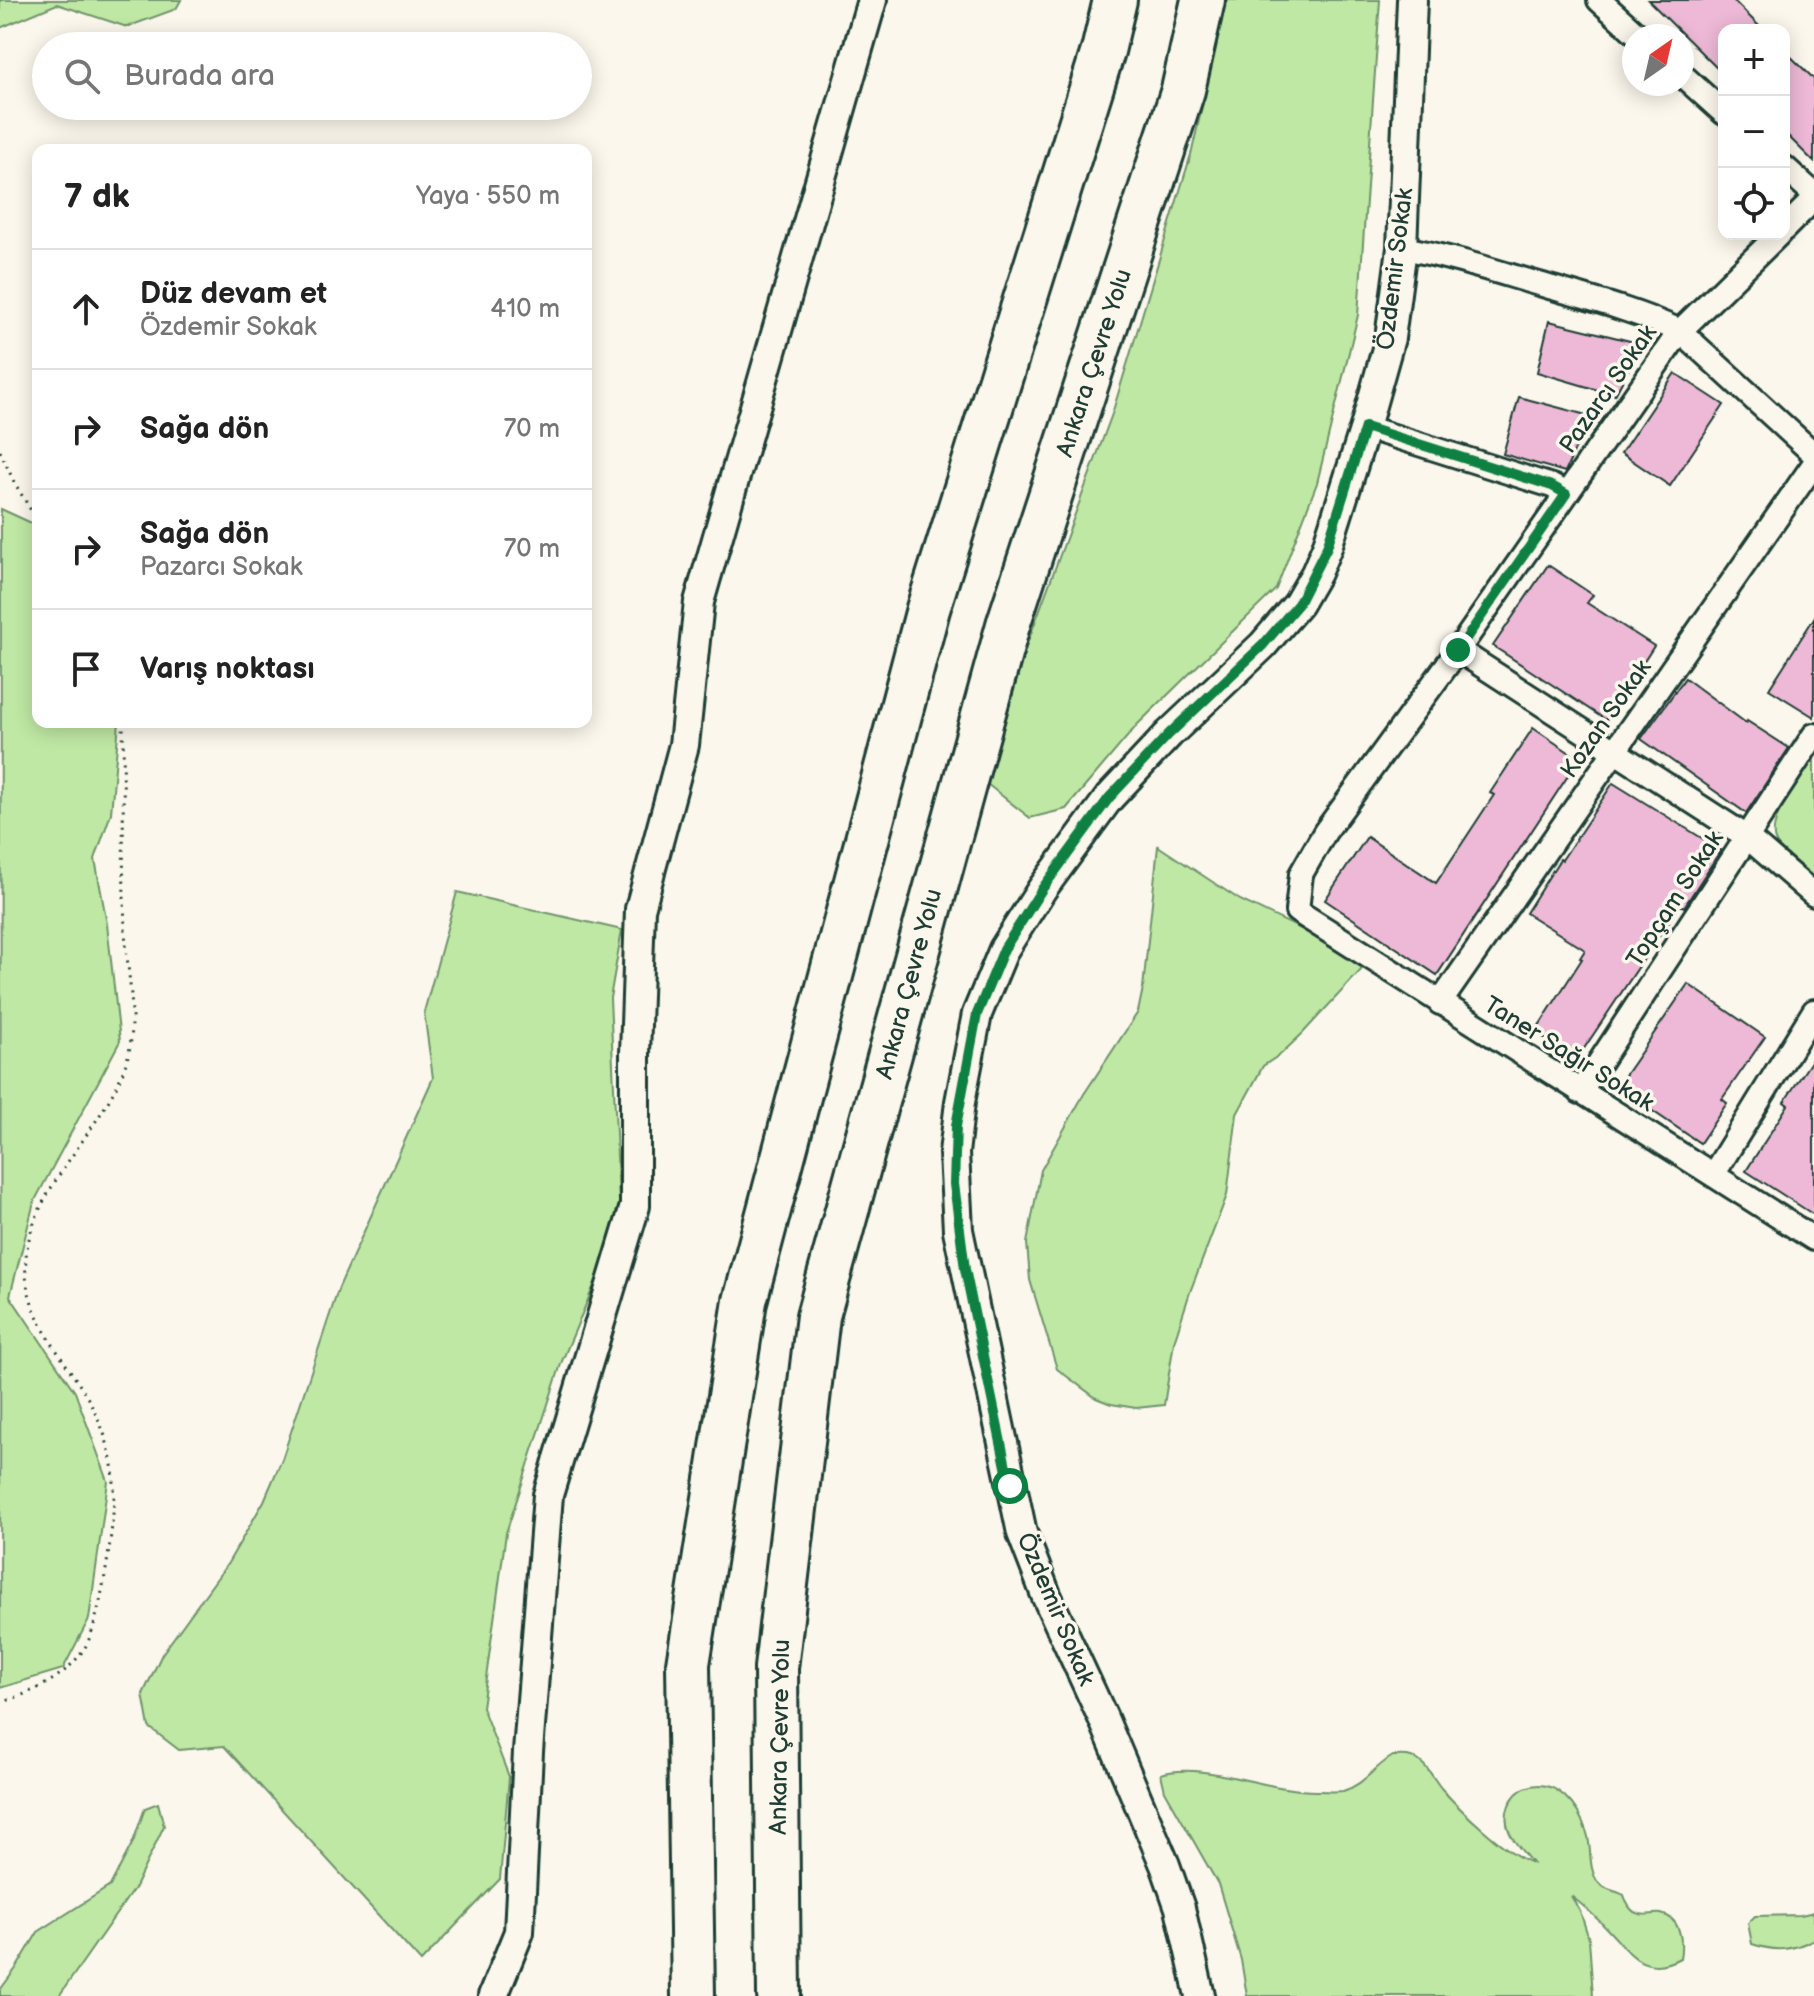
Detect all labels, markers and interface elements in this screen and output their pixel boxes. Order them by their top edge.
north arrow [1622,24,1694,96]
map controls [1718,24,1790,240]
button: + [1718,24,1790,96]
search box [32,32,592,120]
icon: search [60,54,104,98]
text: Burada ara [124,58,275,94]
button: − [1718,96,1790,168]
button: locate [1718,168,1790,240]
text: 7 dk [64,176,130,217]
text: Yaya · 550 m [416,181,560,212]
street label: Özdemir Sokak [1371,186,1419,352]
street label: Ankara Çevre Yolu [1050,265,1138,461]
text: Düz devam et [140,276,327,312]
icon: ahead [64,287,108,331]
text: 410 m [490,294,560,325]
text: Özdemir Sokak [140,312,317,343]
street label: Pazarcı Sokak [1553,319,1663,459]
icon: right [64,407,108,451]
text: Sağa dön [140,411,269,447]
text: 70 m [503,414,560,445]
text: Sağa dön [140,516,269,552]
icon: right [64,527,108,571]
text: 70 m [503,534,560,565]
text: Pazarcı Sokak [140,552,302,583]
route end [1440,632,1476,668]
icon: arrive [64,647,108,691]
text: Varış noktası [140,651,315,687]
street label: Kozan Sokak [1555,654,1658,784]
street label: Topçam Sokak [1620,825,1730,973]
street label: Ankara Çevre Yolu [870,886,948,1082]
street label: Taner Sağır Sokak [1479,990,1660,1118]
route start [992,1468,1028,1504]
street label: Özdemir Sokak [1011,1528,1101,1690]
street label: Ankara Çevre Yolu [764,1639,796,1835]

